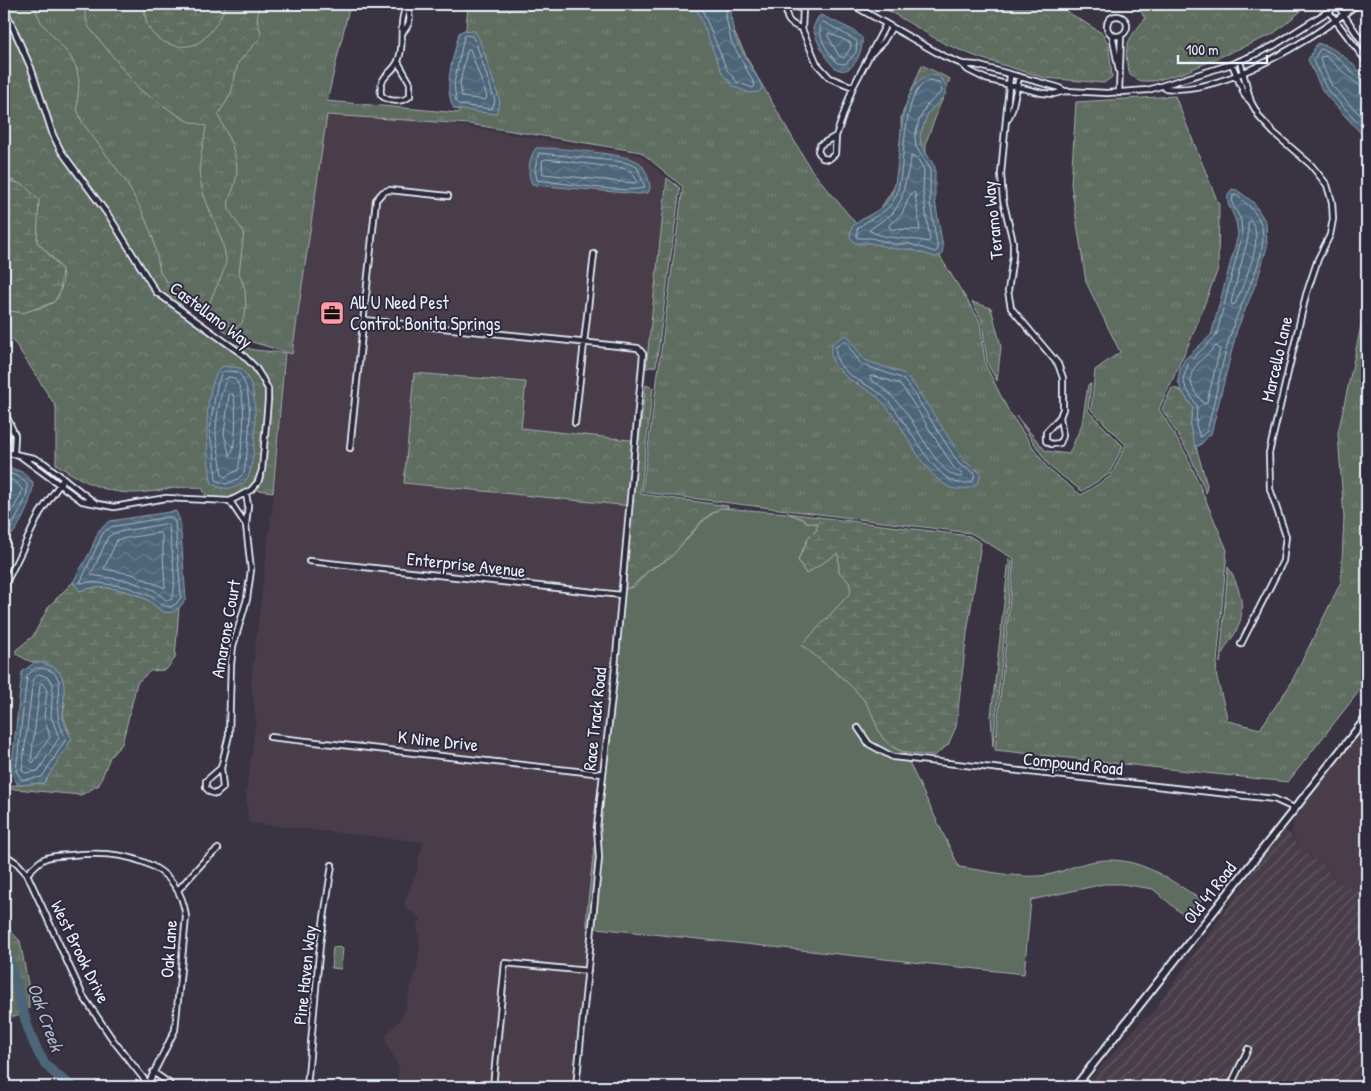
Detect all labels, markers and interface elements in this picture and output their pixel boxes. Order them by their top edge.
scale bar [1178,32,1267,64]
text: 100 m [1186,39,1219,60]
street label: Teramo Way [976,179,1009,261]
street label: Castellano Way [165,275,258,354]
place label: All U Need Pest Control Bonita Springs [350,290,501,336]
office icon: All U Need Pest Control Bonita Springs [319,300,345,326]
street label: Marcello Lane [1255,314,1298,404]
street label: Enterprise Avenue [406,546,527,583]
street label: Amarone Court [205,577,247,680]
street label: Race Track Road [577,666,612,772]
street label: K Nine Drive [397,724,479,757]
street label: Compound Road [1022,746,1124,781]
street label: Old 41 Road [1177,856,1242,929]
street label: West Brook Drive [45,896,116,1007]
street label: Oak Lane [154,919,183,979]
street label: Pine Haven Way [287,924,322,1026]
water label: Oak Creek [22,979,71,1057]

